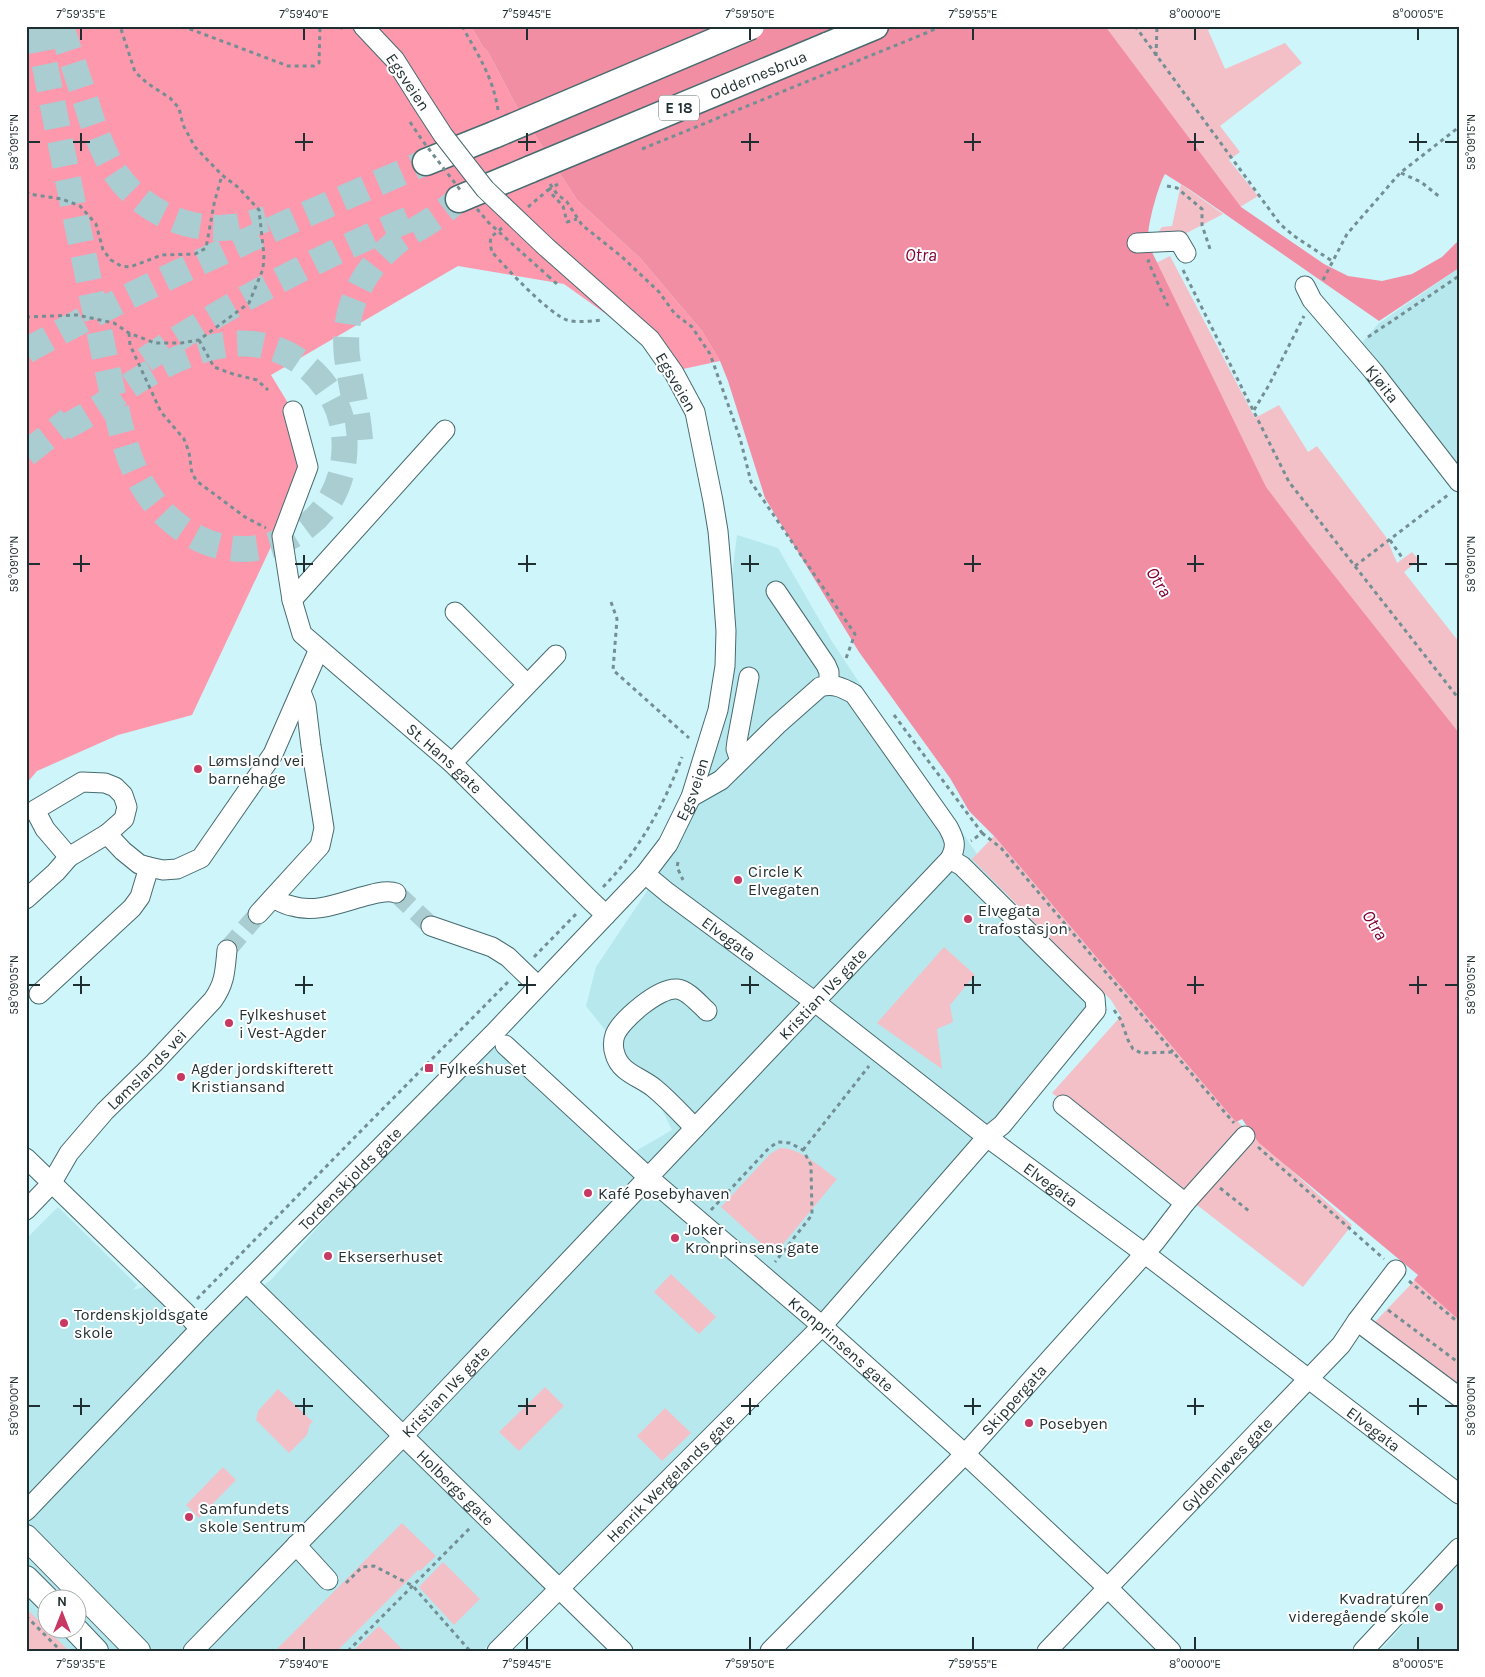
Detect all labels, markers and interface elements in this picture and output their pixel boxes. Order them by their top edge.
text: 7°59'35"E [56,7,106,21]
text: 7°59'40"E [279,7,329,21]
text: 7°59'45"E [503,7,551,21]
text: 7°59'50"E [725,7,775,21]
text: 7°59'55"E [948,7,998,21]
text: 8°00'00"E [1169,7,1221,21]
text: 8°00'05"E [1392,7,1444,21]
street label: Oddernesbrua [707,46,810,103]
street label: Egsveien [382,50,434,114]
road number: E 18 [659,96,699,120]
text: 58°09'15"N [7,114,21,170]
text: 58°09'15"N [1464,114,1478,170]
water label: Otra [905,244,937,266]
street label: Egsveien [651,349,701,415]
street label: Kjøita [1362,360,1403,406]
text: 58°09'10"N [7,536,21,592]
text: 58°09'10"N [1464,536,1478,592]
water label: Otra [1141,563,1177,601]
street label: St. Hans gate [403,719,486,797]
place label: Lømsland vei barnehage [208,751,305,788]
street label: Egsveien [671,756,712,824]
marker: Lømsland vei barnehage [192,763,204,775]
place label: Circle K Elvegaten [748,862,819,899]
marker: Circle K Elvegaten [732,874,744,886]
place label: Elvegata trafostasjon [978,901,1068,938]
water label: Otra [1357,906,1393,944]
street label: Elvegata [698,912,760,965]
marker: Elvegata trafostasjon [962,913,974,925]
street label: Kristian IVs gate [774,944,870,1043]
text: 58°09'05"N [7,955,21,1015]
text: 58°09'05"N [1464,955,1478,1015]
place label: Fylkeshuset i Vest-Agder [239,1005,327,1042]
marker: Fylkeshuset i Vest-Agder [223,1017,235,1029]
street label: Lømslands vei [103,1025,190,1114]
place label: Agder jordskifterett Kristiansand [191,1059,333,1096]
place label: Fylkeshuset [439,1059,527,1078]
marker: Fylkeshuset [423,1062,435,1074]
marker: Agder jordskifterett Kristiansand [175,1071,187,1083]
street label: Tordenskjolds gate [294,1123,405,1234]
street label: Elvegata [1020,1158,1082,1210]
place label: Kafé Posebyhaven [598,1184,730,1203]
marker: Kafé Posebyhaven [582,1187,594,1199]
place label: Joker Kronprinsens gate [685,1220,819,1257]
marker: Joker Kronprinsens gate [669,1232,681,1244]
place label: Ekserserhuset [338,1247,443,1266]
marker: Ekserserhuset [322,1250,334,1262]
street label: Kronprinsens gate [785,1292,898,1395]
place label: Tordenskjoldsgate skole [74,1305,208,1342]
marker: Tordenskjoldsgate skole [58,1317,70,1329]
street label: Kristian IVs gate [397,1342,493,1441]
street label: Skippergata [977,1360,1050,1439]
text: 58°09'00"N [7,1376,21,1436]
text: 58°09'00"N [1464,1376,1478,1436]
street label: Elvegata [1343,1402,1404,1455]
street label: Henrik Wergelands gate [602,1410,738,1546]
street label: Gyldenløves gate [1177,1413,1276,1515]
place label: Posebyen [1039,1414,1108,1433]
marker: Posebyen [1023,1417,1035,1429]
street label: Holbergs gate [413,1445,498,1529]
place label: Samfundets skole Sentrum [199,1499,306,1536]
marker: Samfundets skole Sentrum [183,1511,195,1523]
place label: Kvadraturen videregående skole [1288,1589,1429,1626]
north arrow [38,1590,88,1640]
text: N [57,1593,67,1610]
marker: Kvadraturen videregående skole [1433,1601,1445,1613]
text: 7°59'35"E [56,1657,106,1671]
text: 7°59'40"E [279,1657,329,1671]
text: 7°59'45"E [503,1657,551,1671]
text: 7°59'50"E [725,1657,775,1671]
text: 7°59'55"E [948,1657,998,1671]
text: 8°00'00"E [1169,1657,1221,1671]
text: 8°00'05"E [1392,1657,1444,1671]

